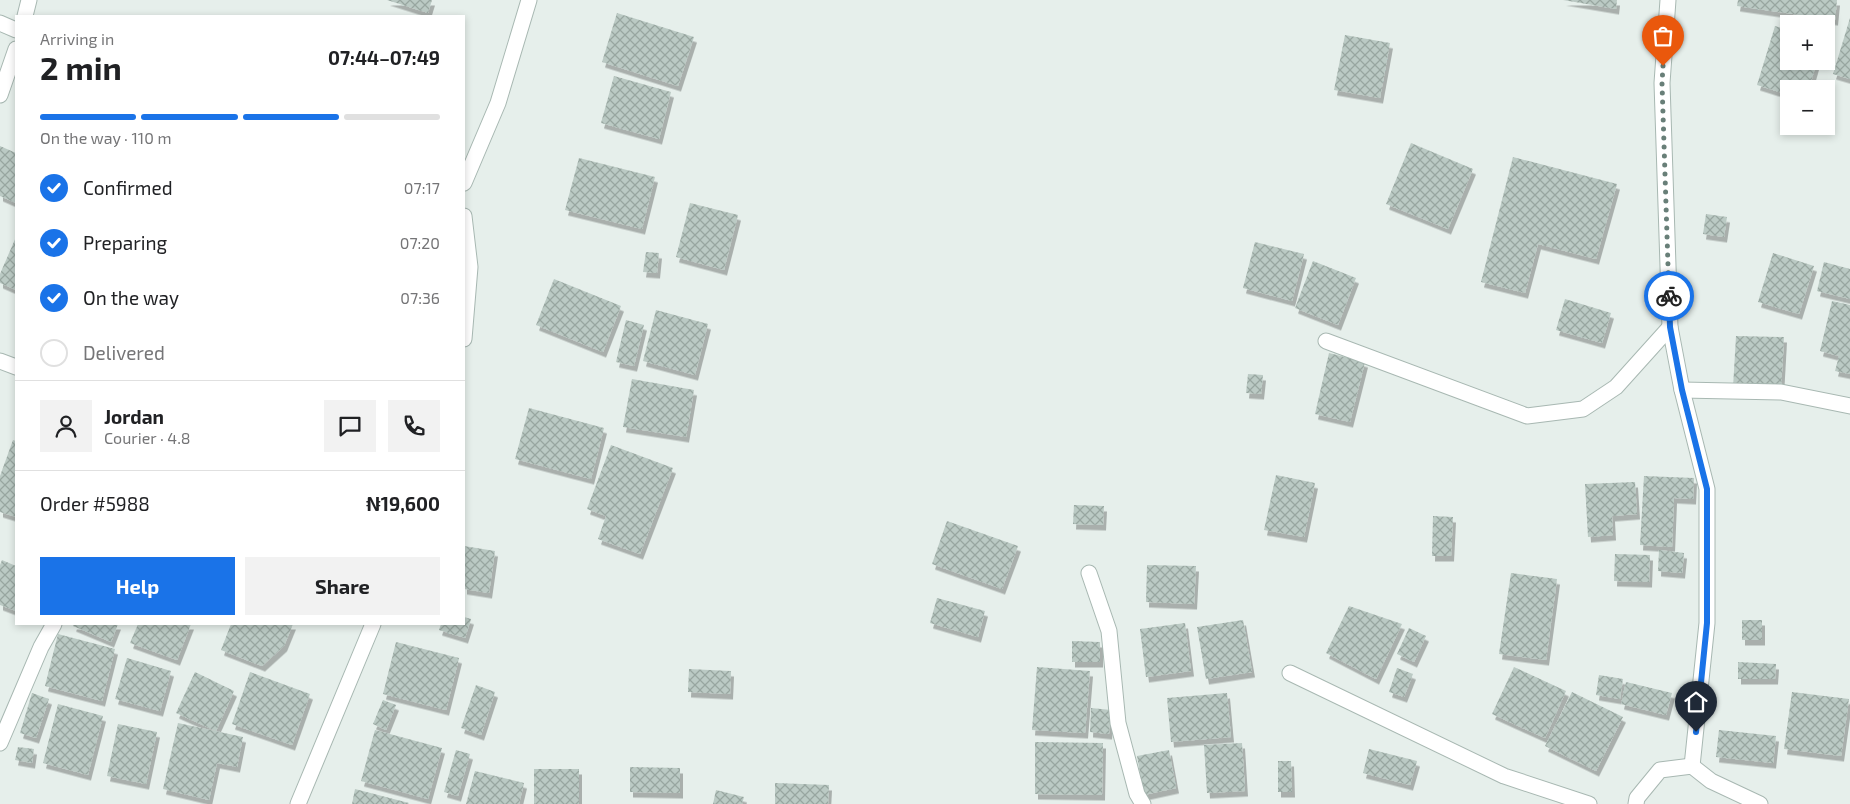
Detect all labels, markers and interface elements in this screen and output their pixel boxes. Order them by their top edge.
pin [1642,15,1684,66]
map controls [1780,15,1835,135]
button: + [1780,15,1835,70]
icon: bag [1649,22,1677,50]
text: Arriving in [40,29,114,48]
text: 07:44–07:49 [328,46,440,69]
text: 2 min [40,48,122,86]
button: − [1780,80,1835,135]
text: On the way · 110 m [40,128,171,147]
icon: check [40,174,68,202]
text: Confirmed [83,176,173,199]
text: 07:17 [404,178,440,197]
icon: check [40,229,68,257]
text: Preparing [83,231,167,254]
text: 07:20 [400,233,440,252]
courier [1644,271,1694,321]
icon: bike [1655,282,1683,310]
icon: check [40,284,68,312]
text: On the way [83,286,179,309]
text: 07:36 [400,288,440,307]
text: Delivered [83,341,165,364]
button: person [40,400,92,452]
button: chat [324,400,376,452]
button: phone [388,400,440,452]
text: Jordan [104,405,164,428]
text: Courier · 4.8 [104,428,191,447]
text: Order #5988 [40,492,150,515]
text: ₦19,600 [366,492,440,515]
button: Help [40,557,235,615]
button: Share [245,557,440,615]
pin [1675,681,1717,732]
icon: home [1682,688,1710,716]

